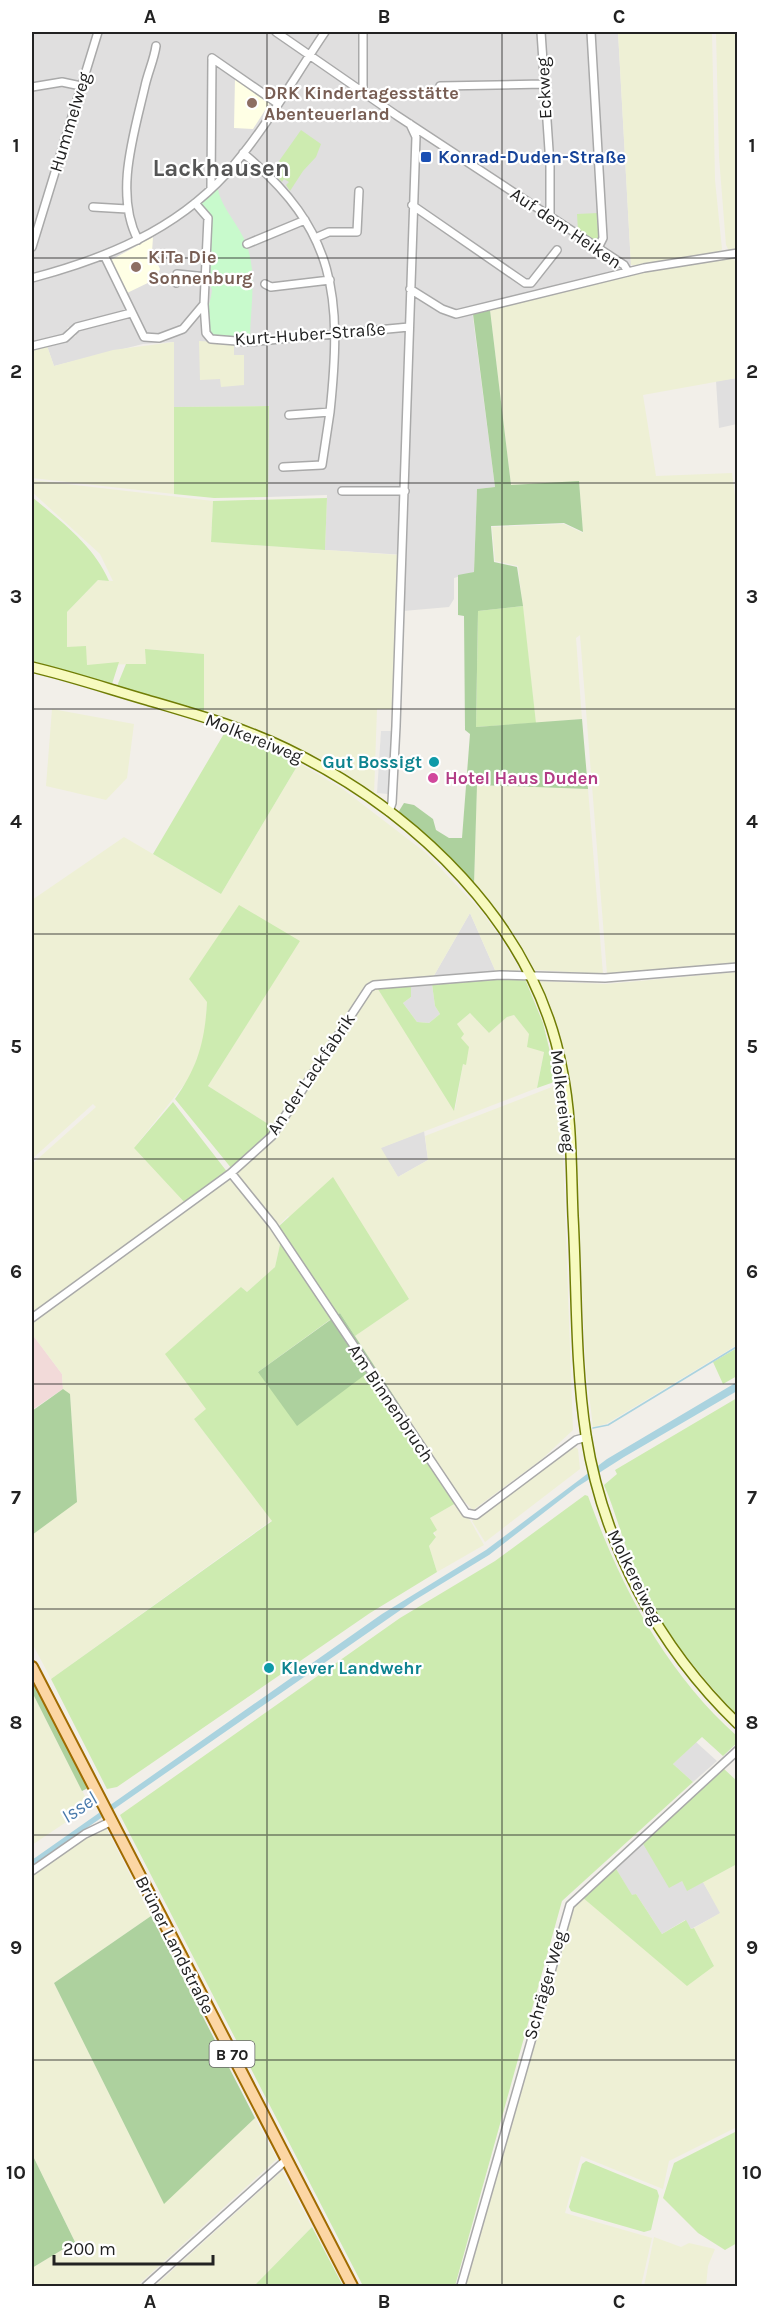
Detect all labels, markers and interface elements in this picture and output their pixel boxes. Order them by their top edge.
text: A [144,5,157,28]
text: B [378,5,390,28]
text: C [613,5,625,28]
street label: Eckweg [531,56,557,120]
street label: Hummelweg [44,69,96,175]
place label: DRK Kindertagesstätte Abenteuerland [264,82,459,125]
marker: DRK Kindertagesstätte Abenteuerland [245,96,259,110]
text: 1 [12,134,20,157]
text: 1 [748,134,756,157]
place label: Konrad-Duden-Straße [438,146,626,168]
marker: Konrad-Duden-Straße [419,150,433,164]
district label: Lackhausen [152,154,290,182]
street label: Auf dem Heiken [506,183,626,273]
place label: KiTa Die Sonnenburg [148,246,253,289]
marker: KiTa Die Sonnenburg [129,260,143,274]
street label: Kurt-Huber-Straße [234,318,386,350]
text: 2 [10,360,22,383]
text: 2 [746,360,758,383]
text: 3 [10,585,22,608]
text: 3 [746,585,758,608]
street label: Molkereiweg [202,708,306,768]
place label: Gut Bossigt [323,751,422,773]
marker: Gut Bossigt [427,755,441,769]
place label: Hotel Haus Duden [445,767,599,789]
marker: Hotel Haus Duden [426,771,440,785]
text: 4 [10,810,22,833]
text: 4 [746,810,758,833]
street label: An der Lackfabrik [262,1009,360,1139]
text: 5 [10,1035,22,1058]
text: 5 [746,1035,758,1058]
street label: Molkereiweg [546,1049,580,1153]
text: 6 [10,1260,22,1283]
text: 6 [746,1260,758,1283]
street label: Am Binnenbruch [343,1340,439,1466]
text: 7 [11,1486,21,1509]
text: 7 [747,1486,757,1509]
street label: Molkereiweg [603,1526,667,1628]
place label: Klever Landwehr [281,1657,421,1679]
marker: Klever Landwehr [262,1661,276,1675]
text: 8 [10,1711,22,1734]
text: 8 [746,1711,758,1734]
water label: Issel [57,1787,102,1828]
street label: Brüner Landstraße [131,1872,219,2018]
street label: Schräger Weg [519,1928,571,2042]
text: 9 [10,1936,22,1959]
text: 9 [746,1936,758,1959]
road number: B 70 [210,2041,254,2067]
text: 10 [6,2161,26,2184]
text: 10 [742,2161,762,2184]
scale bar [54,2228,213,2266]
text: 200 m [63,2238,116,2260]
text: A [144,2290,157,2313]
text: B [378,2290,390,2313]
text: C [613,2290,625,2313]

